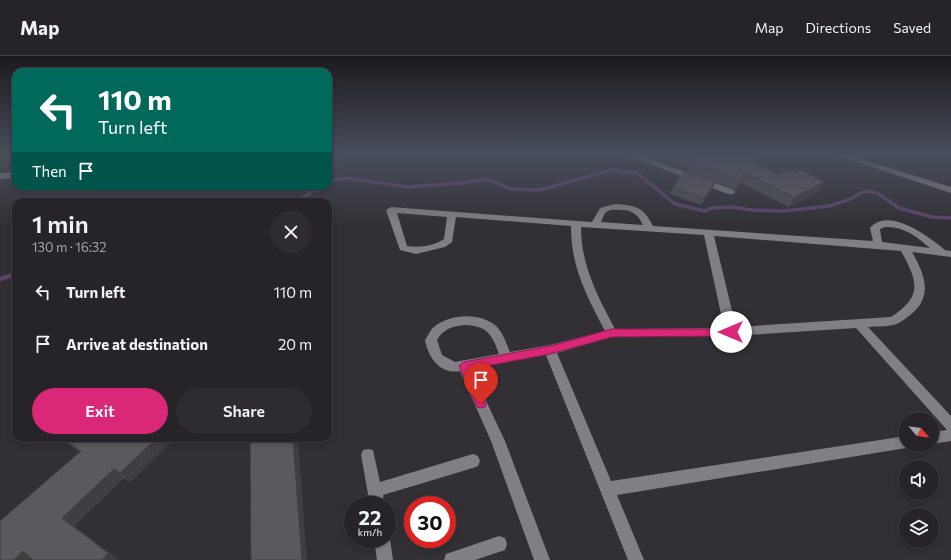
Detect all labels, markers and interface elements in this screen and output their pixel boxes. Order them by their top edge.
text: Map [20,16,59,39]
text: Map [755,19,784,36]
text: Directions [806,19,871,36]
text: Saved [893,19,931,36]
text: 110 m [98,82,172,116]
icon: left [32,84,84,136]
text: Turn left [98,116,167,138]
icon: arrive [75,160,97,182]
text: Then [32,162,67,180]
text: 1 min [32,209,89,238]
button: close [270,211,312,253]
text: 130 m · 16:32 [32,239,106,255]
icon: left [32,281,54,303]
text: Turn left [66,283,125,301]
text: 110 m [273,283,312,301]
position arrow [710,311,752,353]
icon: arrive [32,333,54,355]
text: Arrive at destination [66,335,208,353]
text: 20 m [278,335,312,353]
pin [464,363,498,404]
icon: arrive [470,369,492,391]
button: Exit [32,388,168,434]
button: Share [176,388,312,434]
north arrow [899,412,939,452]
map controls [899,412,939,548]
button: sound [899,460,939,500]
speed limit sign: 30 [404,496,456,548]
text: 22 [359,505,381,529]
button: layers [899,508,939,548]
text: km/h [358,526,382,538]

